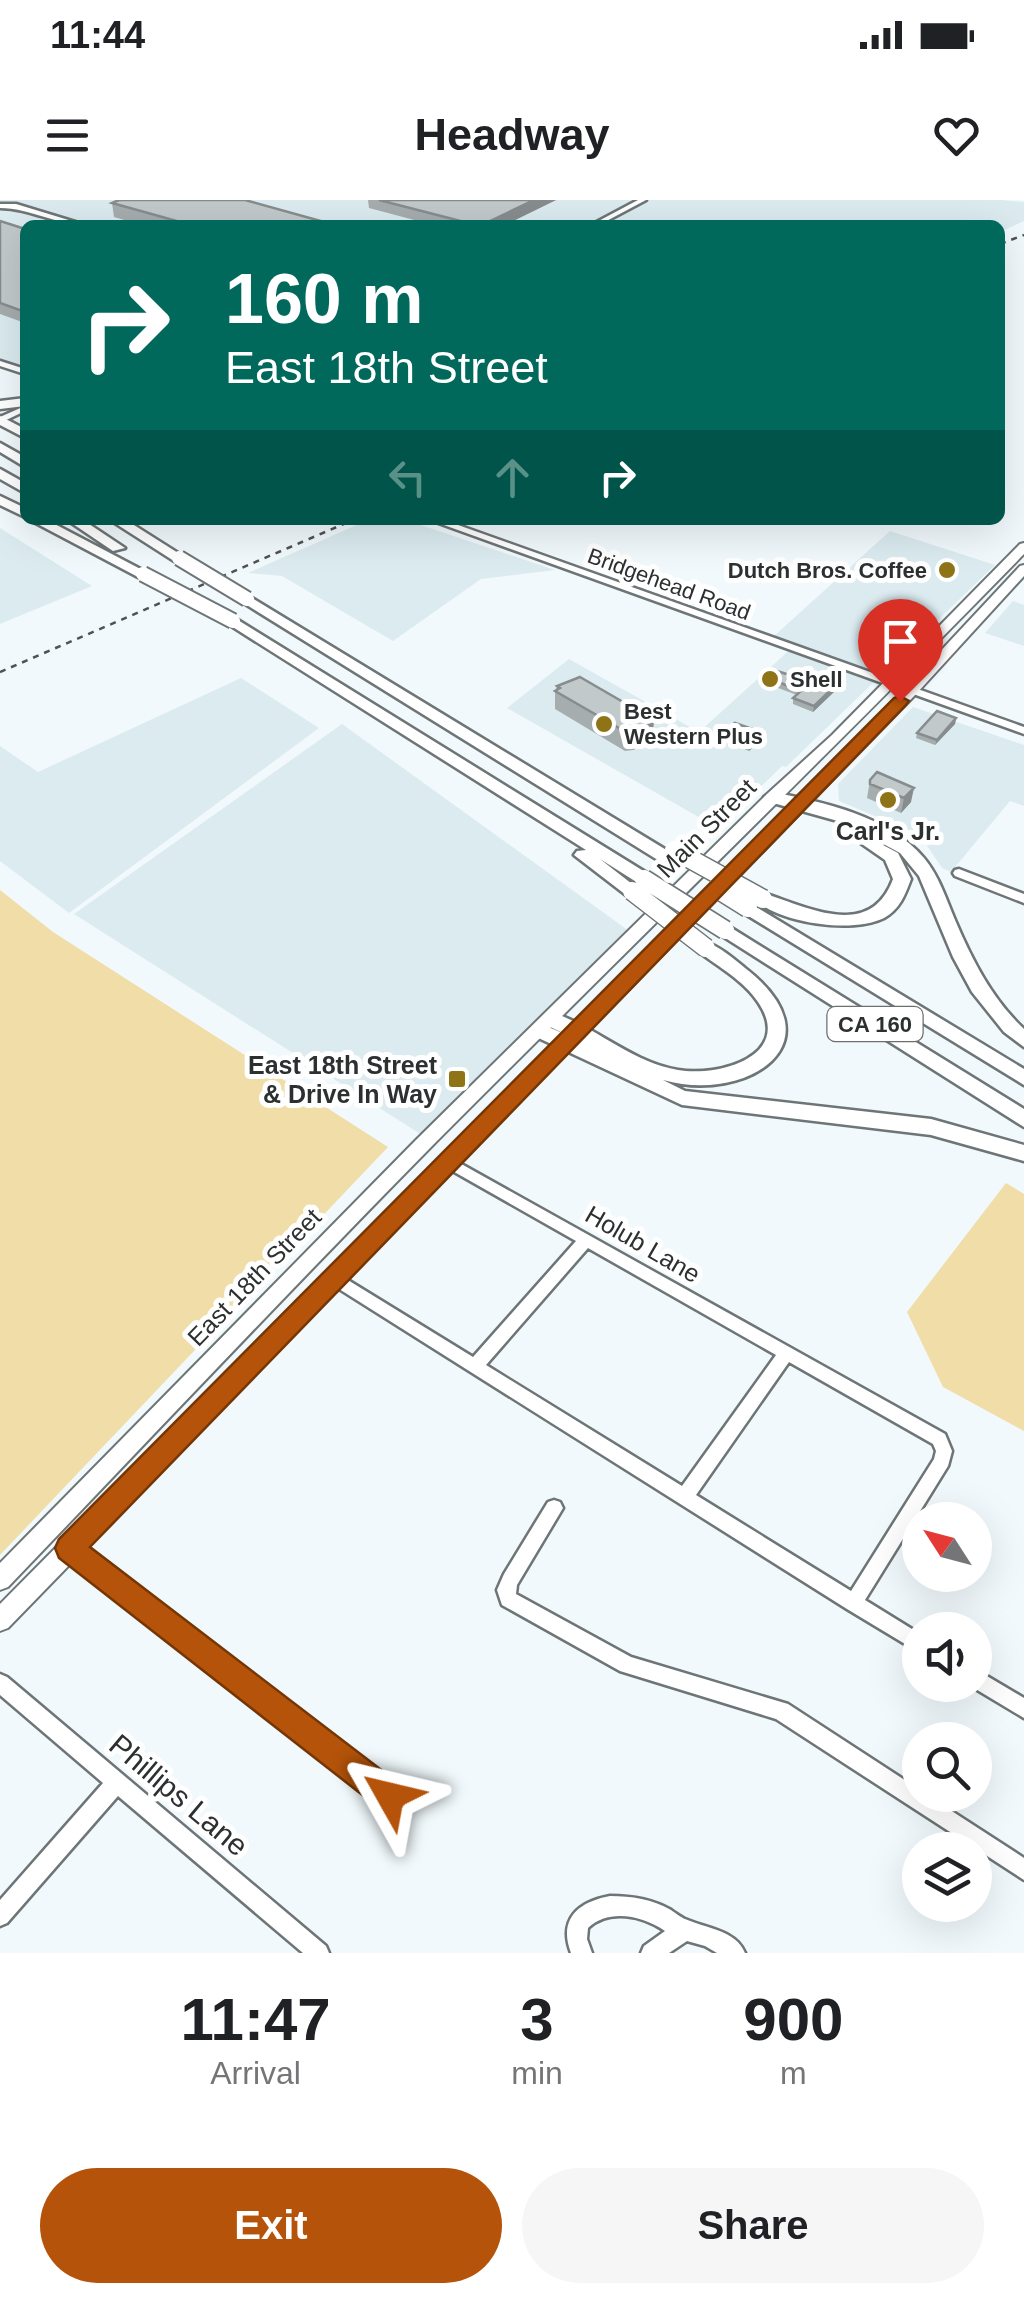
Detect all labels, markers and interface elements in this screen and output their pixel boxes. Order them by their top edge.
text: 11:44 [50,14,145,56]
icon: menu [40,108,95,163]
icon: heart [929,108,984,163]
text: Headway [414,109,610,160]
icon: right [60,260,190,390]
text: 160 m [225,260,423,338]
text: East 18th Street [225,342,548,393]
icon: left [380,450,435,505]
icon: ahead [485,450,540,505]
icon: right [590,450,645,505]
street label: Bridgehead Road [584,543,754,625]
place label: Dutch Bros. Coffee [728,558,927,583]
marker: Dutch Bros. Coffee [936,559,958,581]
pin [858,599,943,702]
icon: arrive [873,614,928,669]
place label: Shell [790,667,843,692]
marker: Shell [759,668,781,690]
place label: Best Western Plus [624,699,763,749]
marker: Best Western Plus [593,713,615,735]
street label: Main Street [651,773,761,883]
marker: Carl's Jr. [877,789,899,811]
place label: Carl's Jr. [836,817,940,845]
road number: CA 160 [828,1007,922,1041]
place label: East 18th Street & Drive In Way [248,1051,438,1108]
marker: East 18th Street & Drive In Way [446,1068,468,1090]
street label: Holub Lane [581,1200,705,1288]
street label: East 18th Street [182,1203,326,1351]
north arrow [902,1502,992,1592]
map controls [902,1502,992,1922]
button: sound [902,1612,992,1702]
button: search [902,1722,992,1812]
street label: Phillips Lane [103,1728,255,1862]
position arrow [338,1744,442,1848]
button: layers [902,1832,992,1922]
text: 11:47 [181,1986,331,2053]
text: 3 [520,1986,554,2053]
text: 900 [743,1986,843,2053]
text: Arrival [210,2055,301,2091]
text: min [511,2055,563,2091]
text: m [780,2055,807,2091]
button: Exit [40,2168,502,2283]
button: Share [522,2168,984,2283]

